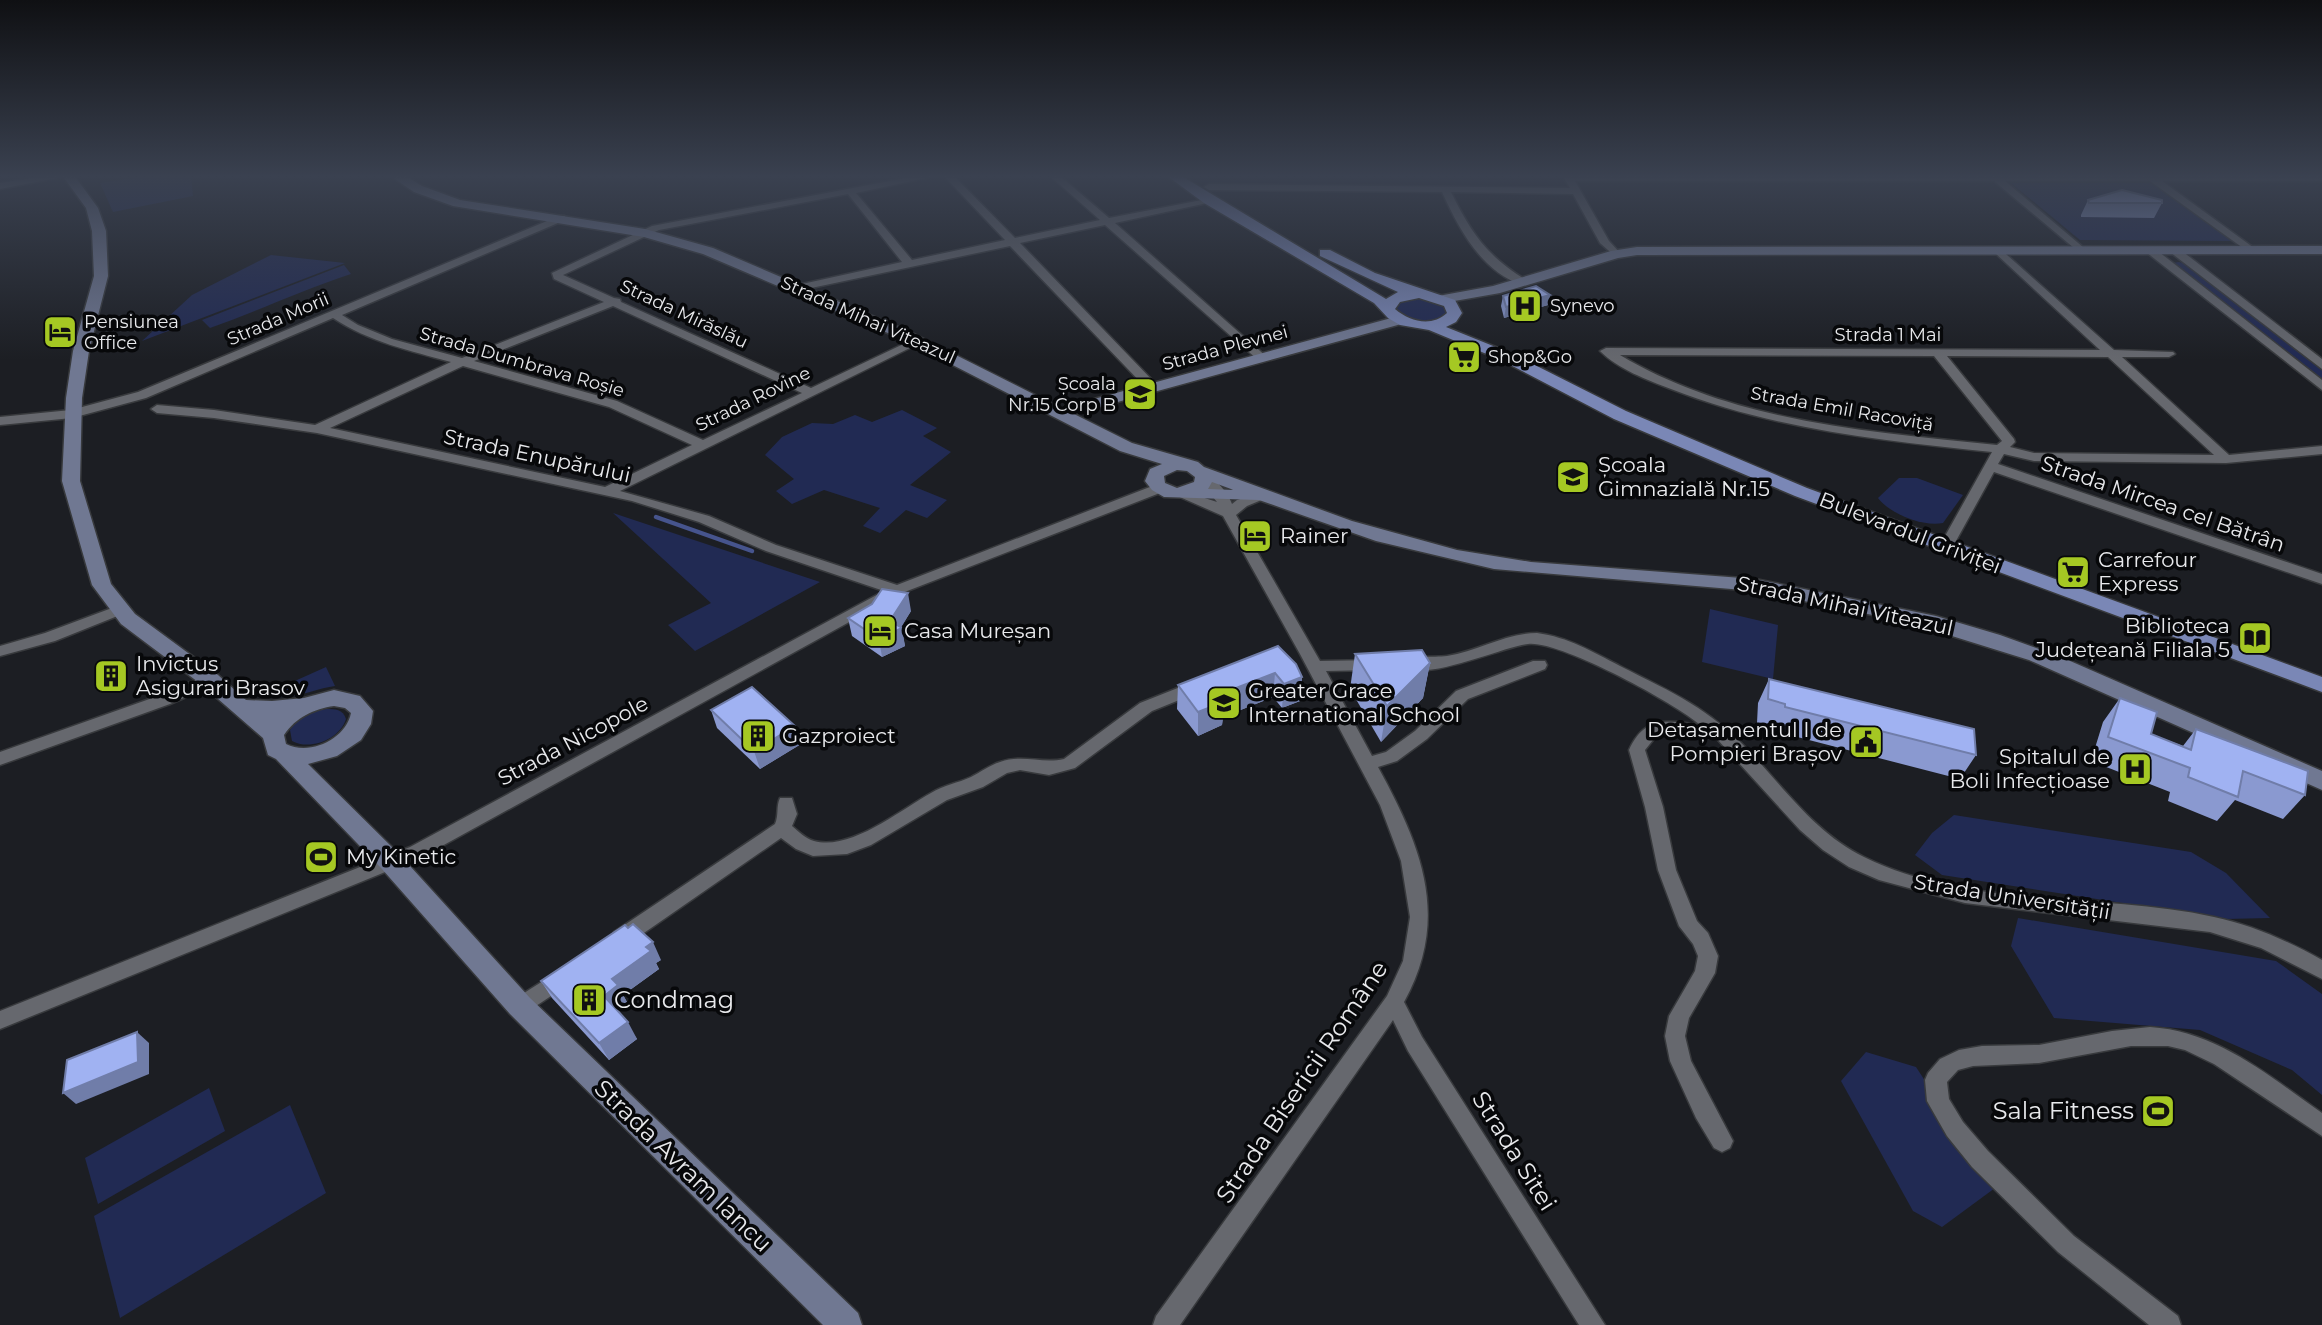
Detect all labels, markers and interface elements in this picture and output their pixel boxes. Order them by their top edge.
street label: Strada Mihai Viteazul [777,272,959,368]
street label: Strada Mirăslău [617,275,751,353]
hospital icon: Synevo [1506,287,1544,325]
street label: Strada Morii [224,288,332,350]
place label: Synevo [1550,295,1614,317]
place label: Pensiunea Office [84,311,179,354]
hotel icon: Pensiunea Office [41,313,79,351]
street label: Strada Plevnei [1160,321,1290,375]
street label: Strada Dumbrava Roșie [417,322,627,403]
street label: Strada 1 Mai [1835,324,1941,346]
supermarket icon: Shop&Go [1445,338,1483,376]
place label: Shop&Go [1488,346,1572,368]
street label: Strada Rovine [692,362,814,436]
place label: Școala Nr.15 Corp B [1008,373,1116,416]
school or university icon: Școala Nr.15 Corp B [1121,375,1159,413]
street label: Strada Emil Racoviță [1749,382,1935,437]
street label: Strada Enupărului [441,423,633,488]
street label: Strada Mircea cel Bătrân [2038,450,2288,557]
place label: Școala Gimnazială Nr.15 [1598,452,1770,501]
school or university icon: Școala Gimnazială Nr.15 [1554,458,1592,496]
street label: Bulevardul Griviței [1815,486,2005,580]
hotel icon: Rainer [1236,517,1274,555]
place label: Rainer [1280,523,1348,548]
place label: Carrefour Express [2098,547,2197,596]
supermarket icon: Carrefour Express [2054,553,2092,591]
street label: Strada Mihai Viteazul [1735,570,1955,641]
hotel icon: Casa Mureșan [861,612,899,650]
place label: Biblioteca Județeană Filiala 5 [2034,613,2230,663]
place label: Casa Mureșan [904,618,1051,644]
library icon: Biblioteca Județeană Filiala 5 [2236,619,2274,657]
place label: Invictus Asigurari Brasov [136,651,306,700]
building icon: Invictus Asigurari Brasov [92,657,130,695]
place label: Greater Grace International School [1248,678,1460,727]
school or university icon: Greater Grace International School [1205,684,1243,722]
street label: Strada Nicopole [493,690,652,791]
building icon: Gazproiect [739,717,777,755]
place label: Detașamentul I de Pompieri Brașov [1647,717,1843,767]
place label: Gazproiect [782,723,896,748]
public building icon: Detașamentul I de Pompieri Brașov [1847,723,1885,761]
place label: Spitalul de Boli Infecțioase [1950,744,2110,794]
hospital icon: Spitalul de Boli Infecțioase [2116,750,2154,788]
sports icon: My Kinetic [302,838,340,876]
place label: My Kinetic [346,844,456,869]
street label: Strada Universității [1912,869,2112,925]
street label: Strada Bisericii Române [1210,955,1394,1208]
building icon: Condmag [570,981,608,1019]
place label: Condmag [614,985,734,1014]
street label: Strada Avram Iancu [589,1073,778,1258]
street label: Strada Sitei [1466,1086,1563,1216]
sports icon: Sala Fitness [2139,1092,2177,1130]
place label: Sala Fitness [1993,1096,2134,1125]

